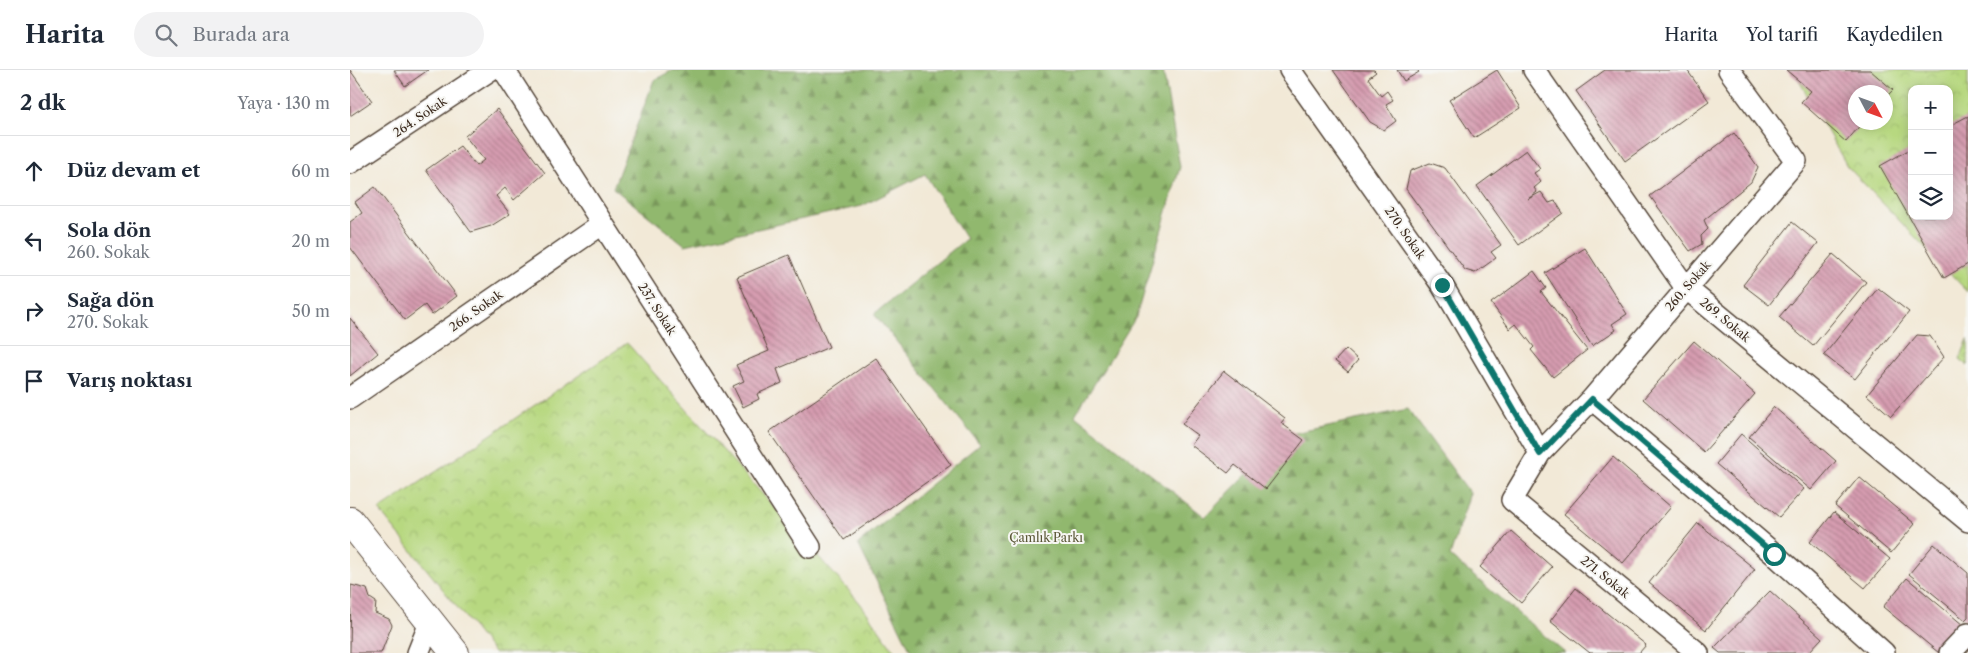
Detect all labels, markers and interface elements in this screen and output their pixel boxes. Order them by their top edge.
search box [134,12,484,57]
text: Harita [25,20,104,49]
icon: search [152,21,180,49]
text: Burada ara [192,23,290,46]
text: Harita [1664,24,1718,46]
text: Yol tarifi [1746,24,1818,46]
text: Kaydedilen [1846,24,1943,46]
north arrow [1848,85,1893,130]
map controls [1908,85,1953,220]
button: + [1908,85,1953,130]
text: 2 dk [20,90,65,115]
text: Yaya · 130 m [238,93,330,113]
street label: 264. Sokak [390,93,450,140]
button: − [1908,130,1953,175]
icon: ahead [20,157,48,185]
text: Düz devam et [67,159,200,182]
text: 60 m [291,161,330,181]
button: layers [1908,175,1953,220]
street label: 270. Sokak [1382,203,1430,263]
text: Sola dön [67,219,151,242]
icon: left [20,227,48,255]
text: 20 m [291,231,330,251]
text: 260. Sokak [67,242,150,262]
street label: 260. Sokak [1662,256,1714,314]
route end [1431,274,1454,297]
street label: 237. Sokak [635,280,681,339]
street label: 266. Sokak [446,286,506,334]
text: Sağa dön [67,289,154,312]
street label: 269. Sokak [1697,294,1754,346]
icon: right [20,297,48,325]
text: 50 m [292,301,330,321]
text: 270. Sokak [67,312,148,332]
icon: arrive [20,367,48,395]
text: Varış noktası [67,369,192,392]
park label: Çamlık Parkı [1009,530,1083,545]
route start [1763,543,1786,566]
street label: 271. Sokak [1578,552,1634,602]

